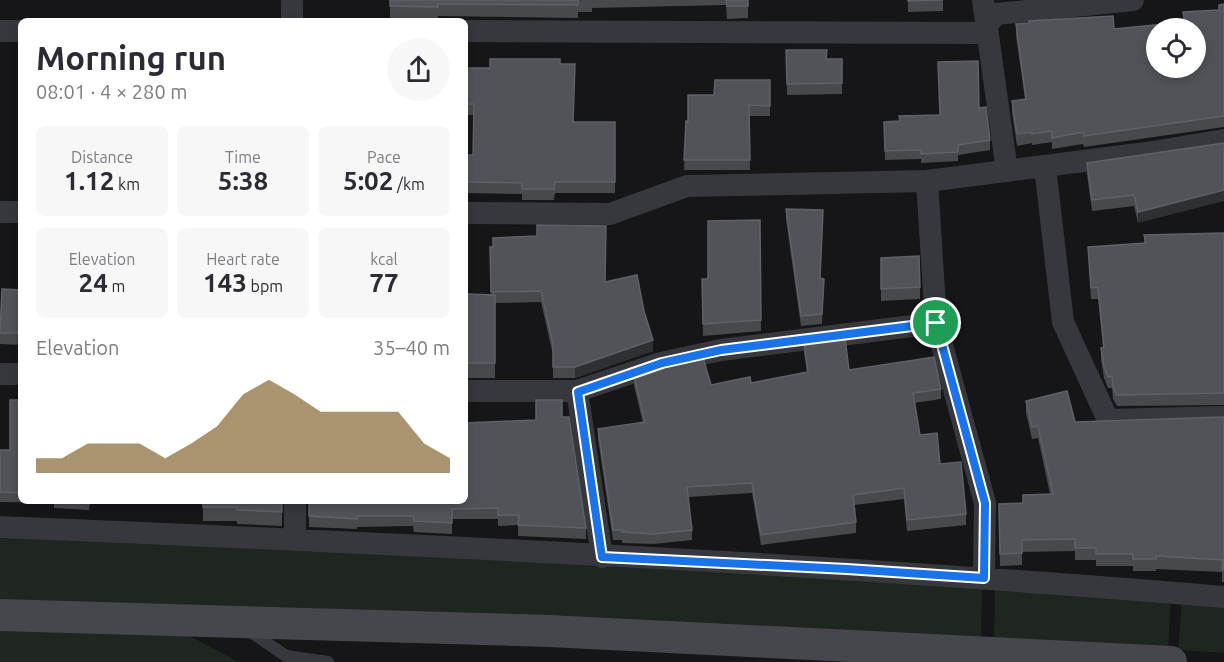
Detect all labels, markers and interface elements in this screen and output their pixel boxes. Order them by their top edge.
map controls [1146,18,1206,78]
button: locate [1146,18,1206,78]
button: share [387,38,450,101]
text: Morning run [36,39,226,76]
text: 08:01 · 4 × 280 m [36,80,188,103]
text: Distance [71,148,133,166]
text: Time [225,148,261,166]
text: Pace [367,148,401,166]
text: 1.12 [64,166,114,195]
text: 5:38 [218,166,268,195]
text: 5:02 [343,166,393,195]
text: km [114,175,140,193]
text: /km [393,175,425,193]
text: Elevation [69,250,135,268]
text: Heart rate [206,250,280,268]
text: kcal [370,250,398,268]
text: 24 [79,268,108,297]
text: 143 [203,268,247,297]
text: 77 [369,268,399,297]
text: m [108,277,125,295]
text: bpm [247,277,283,295]
pin [910,297,961,348]
icon: arrive [919,306,952,339]
text: Elevation [36,336,119,359]
text: 35–40 m [373,336,450,359]

